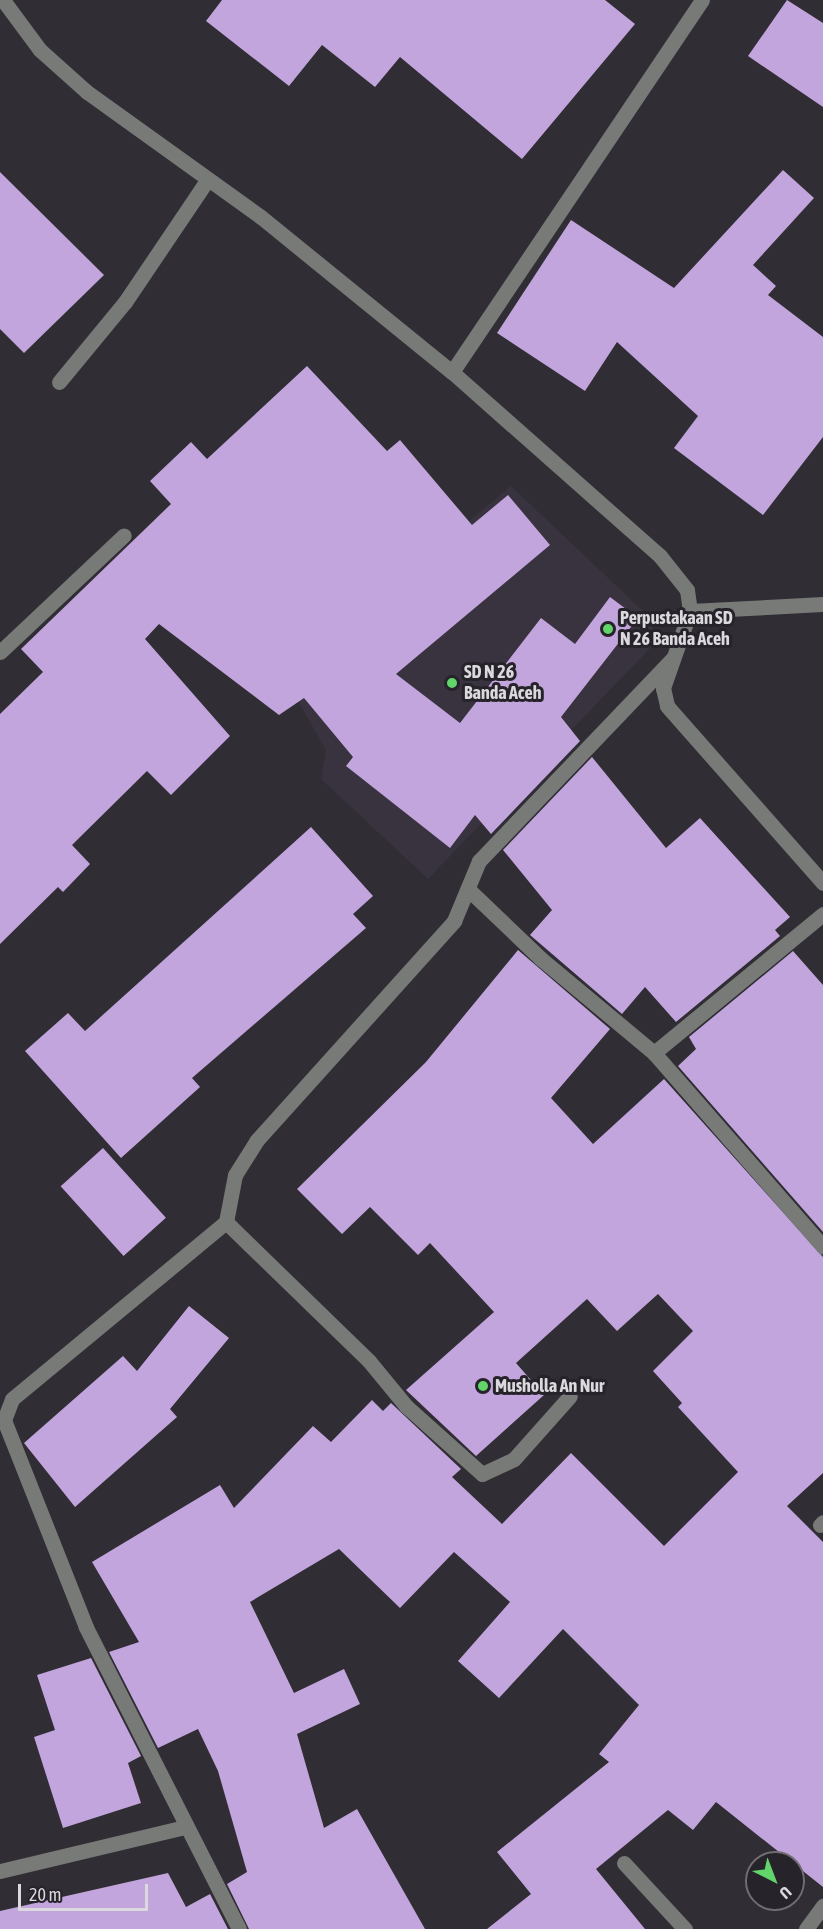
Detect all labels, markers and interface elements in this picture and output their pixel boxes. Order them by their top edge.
place label: Perpustakaan SD N 26 Banda Aceh [620,608,733,650]
marker: Perpustakaan SD N 26 Banda Aceh [601,622,615,636]
place label: SD N 26 Banda Aceh [464,662,541,704]
marker: SD N 26 Banda Aceh [445,676,459,690]
place label: Musholla An Nur [495,1375,604,1397]
marker: Musholla An Nur [476,1379,490,1393]
north arrow [745,1851,805,1911]
scale bar [21,1872,152,1910]
text: U [776,1883,795,1903]
text: 20 m [29,1884,61,1905]

